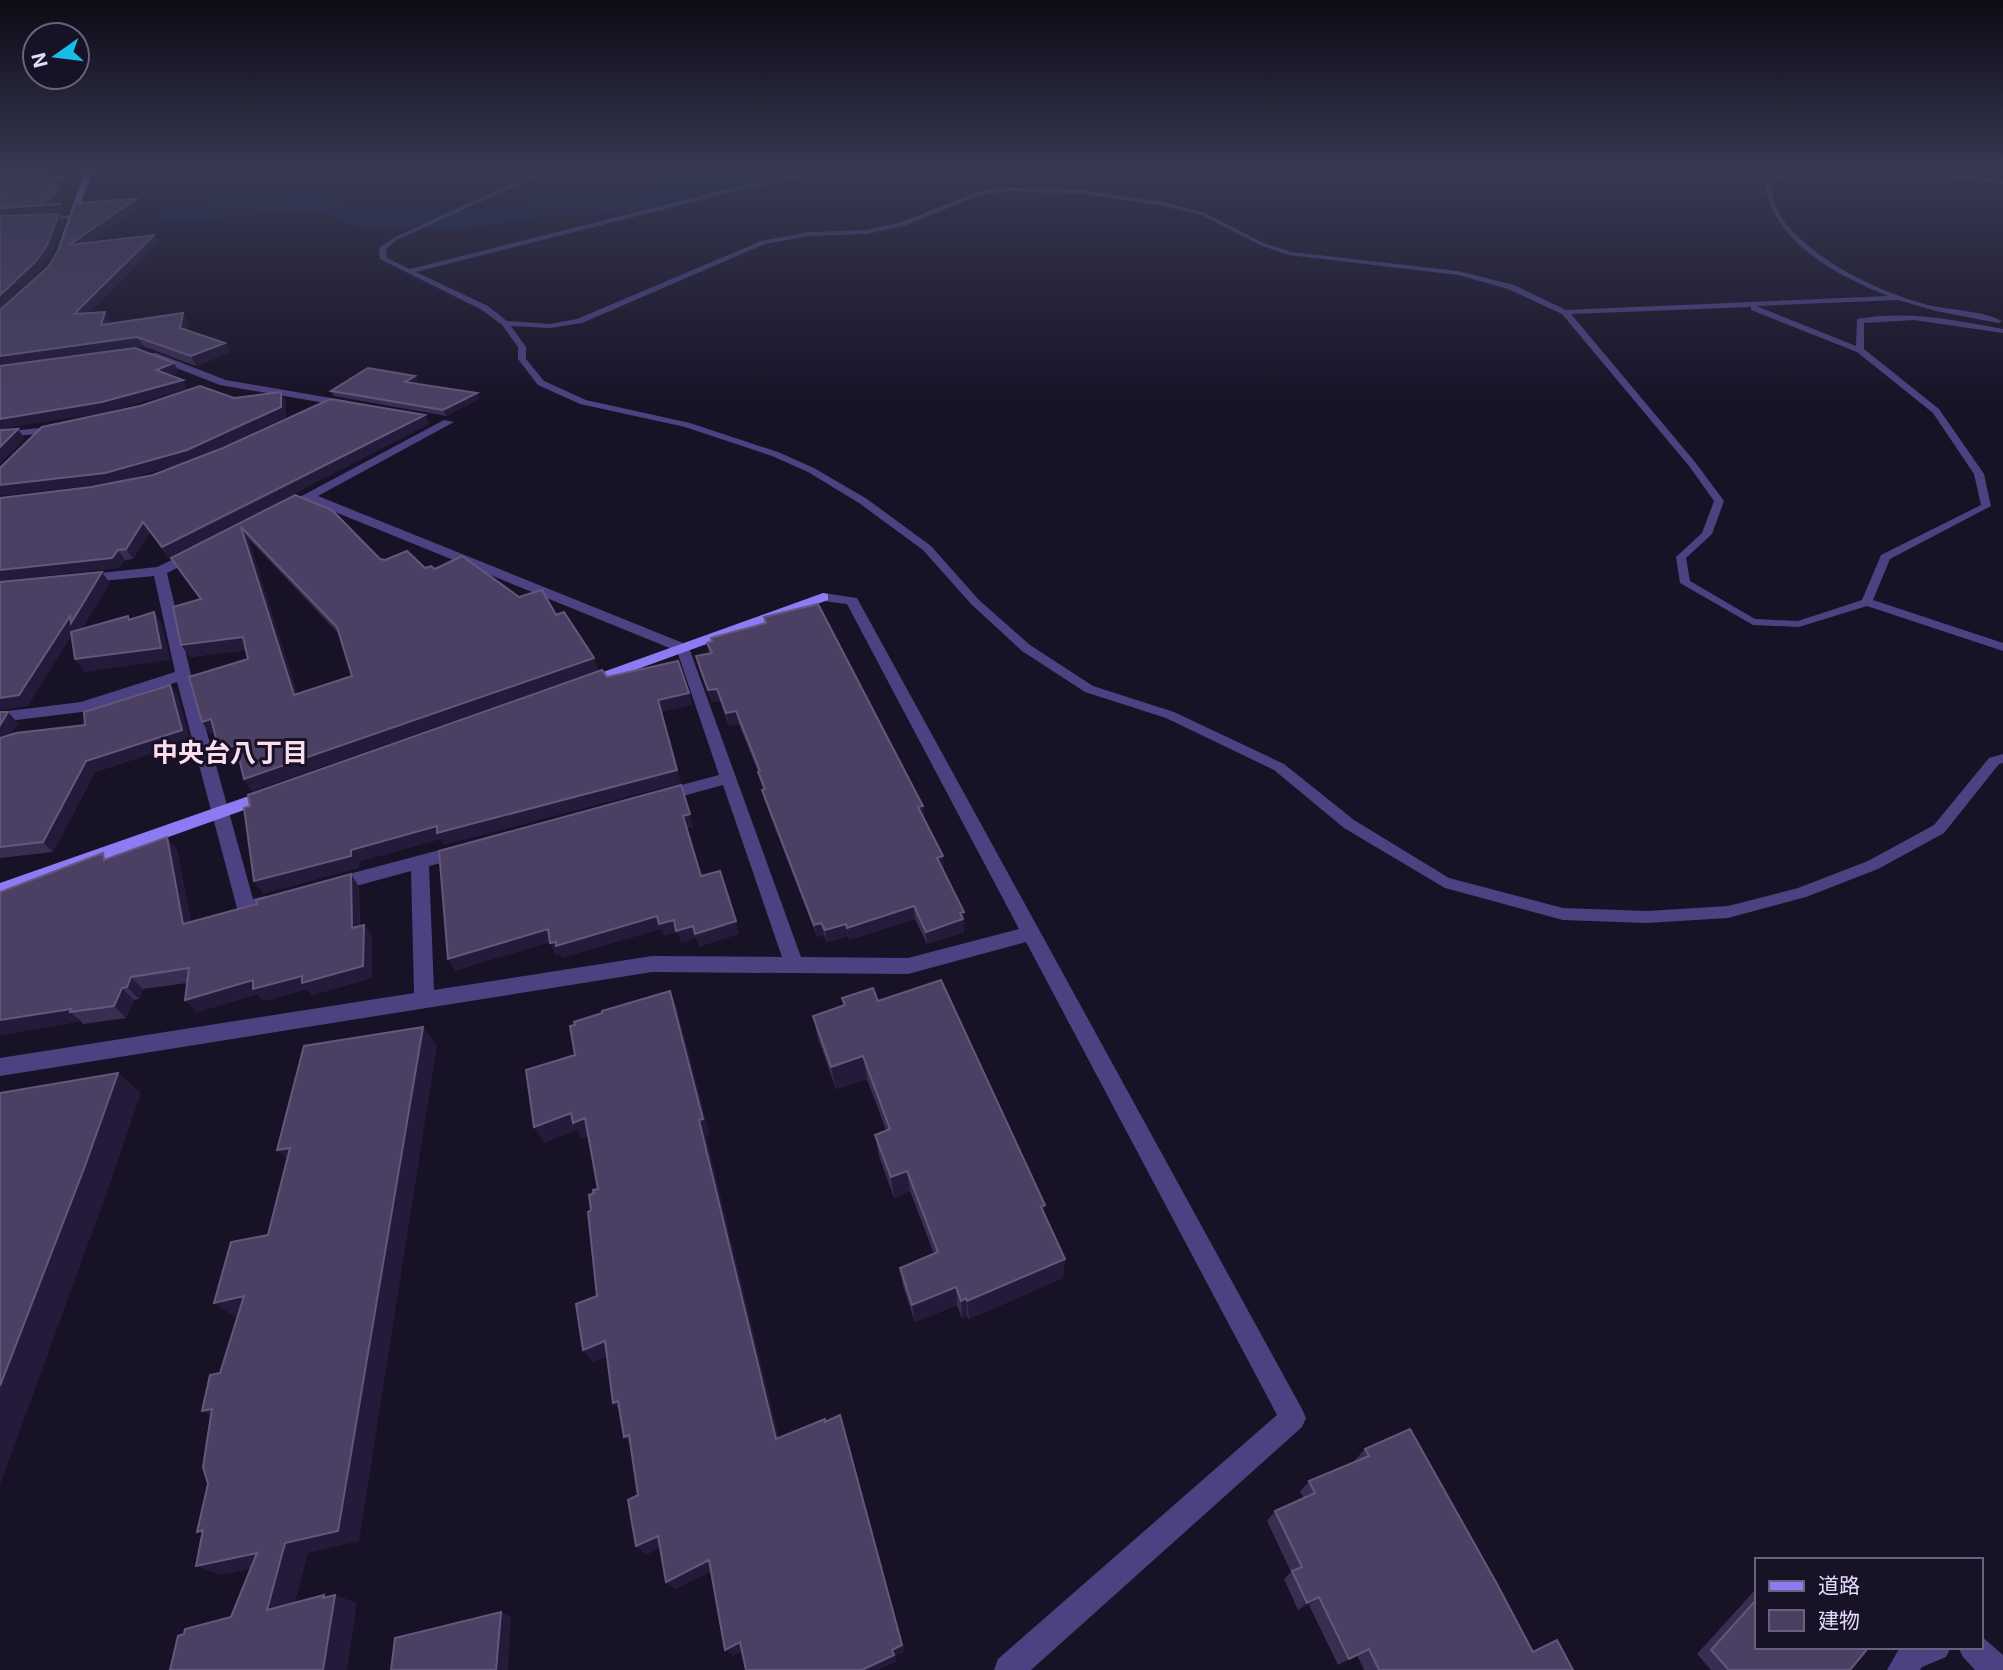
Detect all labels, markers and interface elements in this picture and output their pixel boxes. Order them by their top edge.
north arrow [21,21,91,91]
text: N [27,50,53,70]
district label: 中央台八丁目 [152,737,308,768]
legend [1755,1558,1982,1649]
text: 道路 [1818,1573,1860,1598]
text: 建物 [1818,1608,1860,1633]

